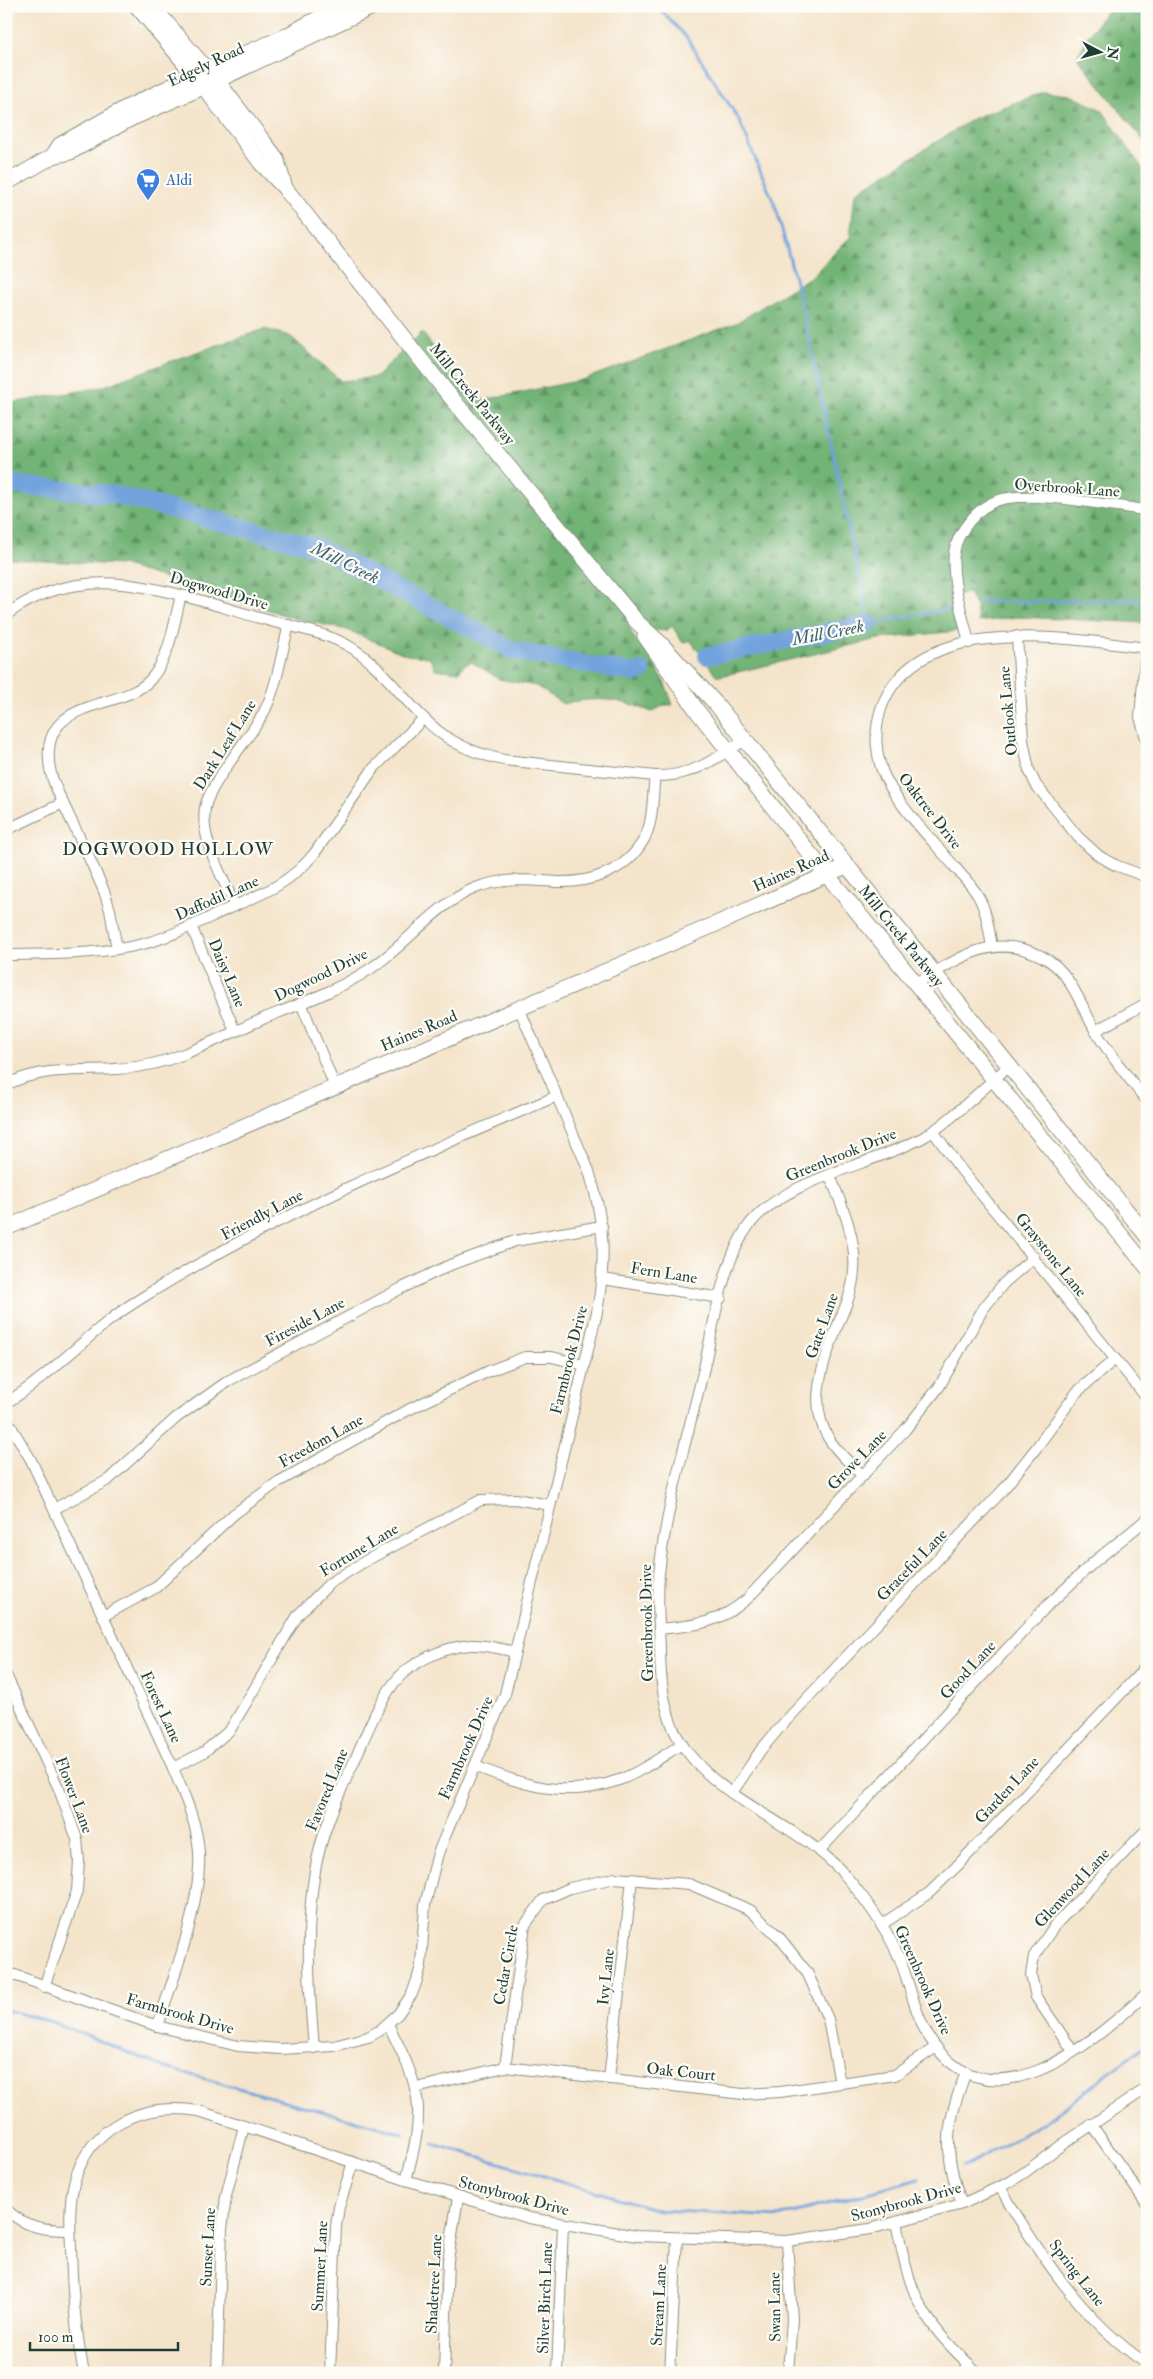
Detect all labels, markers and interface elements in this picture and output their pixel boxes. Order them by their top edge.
north arrow [1076,28,1126,78]
street label: Edgely Road [165,39,247,91]
text: N [1103,45,1122,61]
supermarket icon: Aldi [135,167,161,201]
place label: Aldi [165,170,192,190]
street label: Mill Creek Parkway [425,339,520,450]
street label: Overbrook Lane [1014,474,1121,502]
water label: Mill Creek [306,536,383,589]
street label: Dogwood Drive [167,567,271,615]
water label: Mill Creek [789,615,866,651]
street label: Outlook Lane [994,665,1022,757]
street label: Dark Leaf Lane [189,696,261,794]
street label: Oaktree Drive [894,769,966,853]
district label: DOGWOOD HOLLOW [62,838,274,861]
street label: Haines Road [750,845,832,897]
street label: Daffodil Lane [172,871,262,925]
street label: Mill Creek Parkway [854,881,949,992]
street label: Daisy Lane [204,936,251,1011]
street label: Dogwood Drive [271,944,371,1006]
street label: Haines Road [378,1006,460,1056]
street label: Greenbrook Drive [783,1124,900,1186]
street label: Friendly Lane [218,1185,307,1245]
street label: Graystone Lane [1011,1209,1091,1301]
street label: Fern Lane [629,1258,699,1288]
street label: Gate Lane [801,1290,843,1362]
street label: Fireside Lane [262,1292,349,1351]
street label: Farmbrook Drive [546,1303,592,1416]
street label: Freedom Lane [275,1409,367,1472]
street label: Grove Lane [823,1425,891,1495]
street label: Fortune Lane [316,1519,402,1581]
street label: Graceful Lane [872,1524,952,1605]
street label: Greenbrook Drive [636,1564,658,1682]
street label: Good Lane [936,1636,1000,1704]
street label: Forest Lane [136,1668,186,1746]
street label: Farmbrook Drive [434,1693,498,1803]
street label: Favored Lane [301,1745,353,1834]
street label: Garden Lane [971,1752,1044,1828]
street label: Flower Lane [50,1754,98,1836]
street label: Glenwood Lane [1030,1844,1114,1932]
street label: Greenbrook Drive [890,1922,956,2038]
street label: Cedar Circle [489,1923,523,2007]
street label: Ivy Lane [593,1947,619,2006]
street label: Farmbrook Drive [124,1989,236,2039]
street label: Oak Court [645,2058,717,2086]
street label: Stonybrook Drive [457,2172,572,2220]
street label: Stonybrook Drive [849,2178,964,2226]
street label: Sunset Lane [196,2207,220,2287]
street label: Summer Lane [308,2220,332,2312]
street label: Shadetree Lane [421,2234,447,2334]
street label: Spring Lane [1044,2235,1110,2311]
street label: Silver Birch Lane [533,2241,557,2354]
street label: Stream Lane [647,2263,671,2347]
street label: Swan Lane [764,2272,786,2342]
scale bar [30,2319,178,2351]
text: 100 m [38,2328,74,2347]

